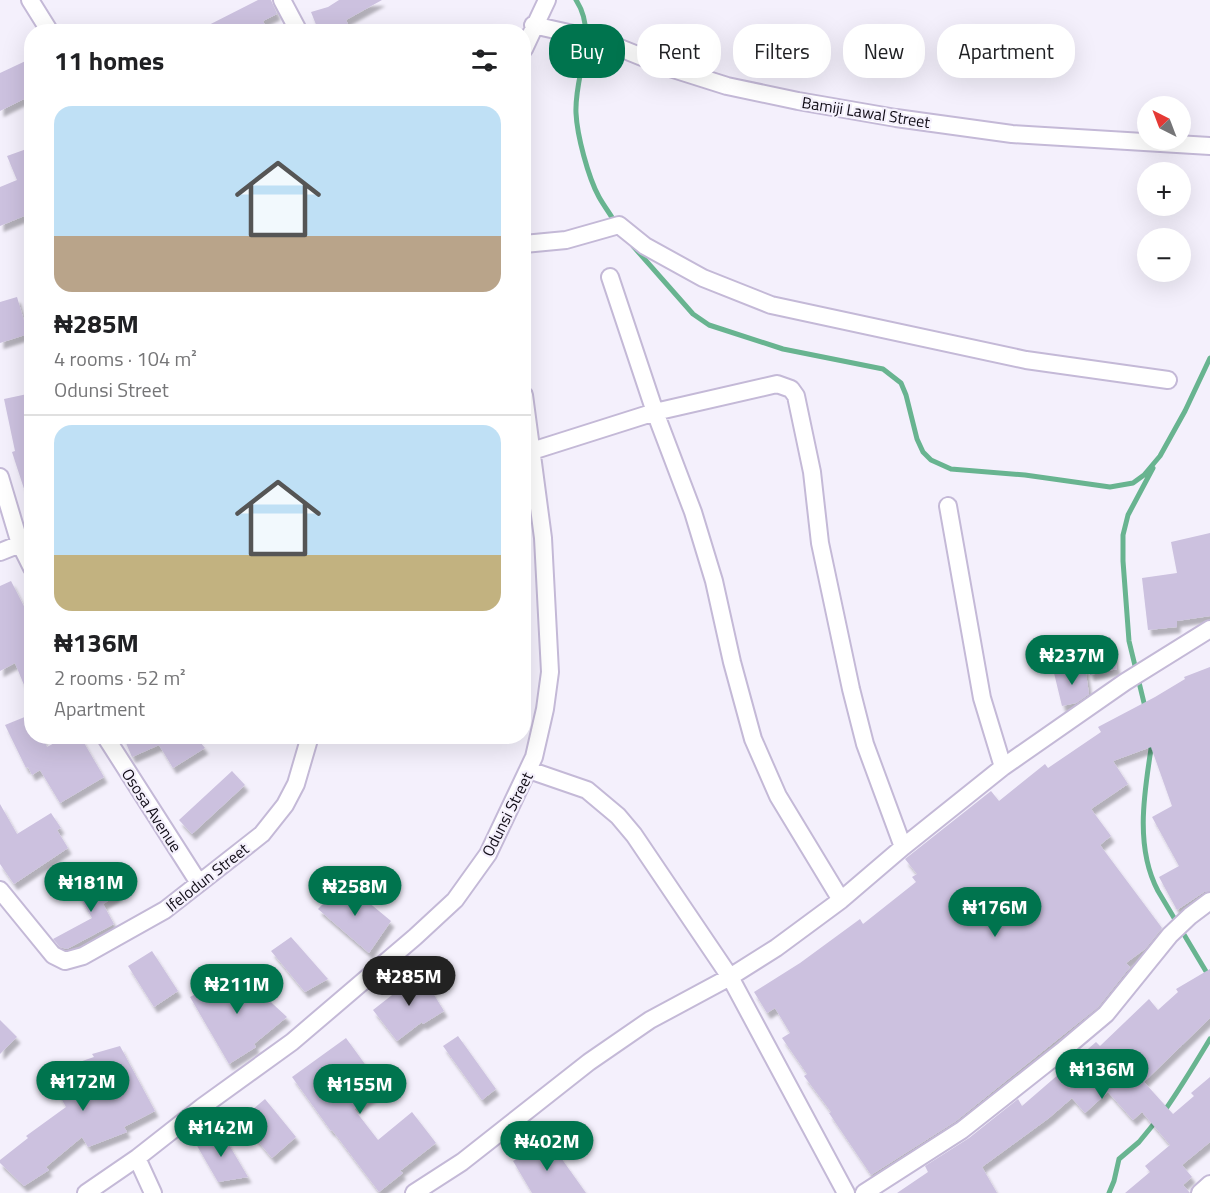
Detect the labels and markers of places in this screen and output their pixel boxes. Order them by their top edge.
pin: ₦237M [1030,635,1114,686]
pin: ₦181M [49,862,133,913]
pin: ₦258M [313,866,397,917]
pin: ₦176M [953,887,1037,938]
pin: ₦285M [367,956,451,1007]
pin: ₦211M [195,964,279,1015]
pin: ₦136M [1060,1049,1144,1100]
pin: ₦172M [41,1061,125,1112]
pin: ₦155M [318,1064,402,1115]
pin: ₦142M [179,1107,263,1158]
pin: ₦402M [505,1121,589,1172]

